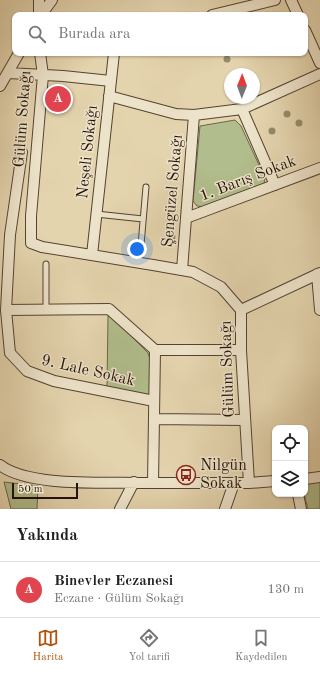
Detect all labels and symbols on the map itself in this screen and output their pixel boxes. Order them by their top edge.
north arrow [224,68,260,104]
street label: Gülüm Sokağı [12,70,34,168]
pin: A [45,84,71,114]
street label: Neşeli Sokağı [75,104,101,200]
street label: Şengüzel Sokağı [160,134,186,248]
street label: 1. Barış Sokak [198,153,298,205]
your location [127,239,147,259]
street label: Gülüm Sokağı [218,320,238,418]
street label: 9. Lale Sokak [40,352,136,390]
place label: Nilgün Sokak [200,458,247,492]
bus stop icon: Nilgün Sokak [175,464,197,486]
scale bar [12,481,78,500]

